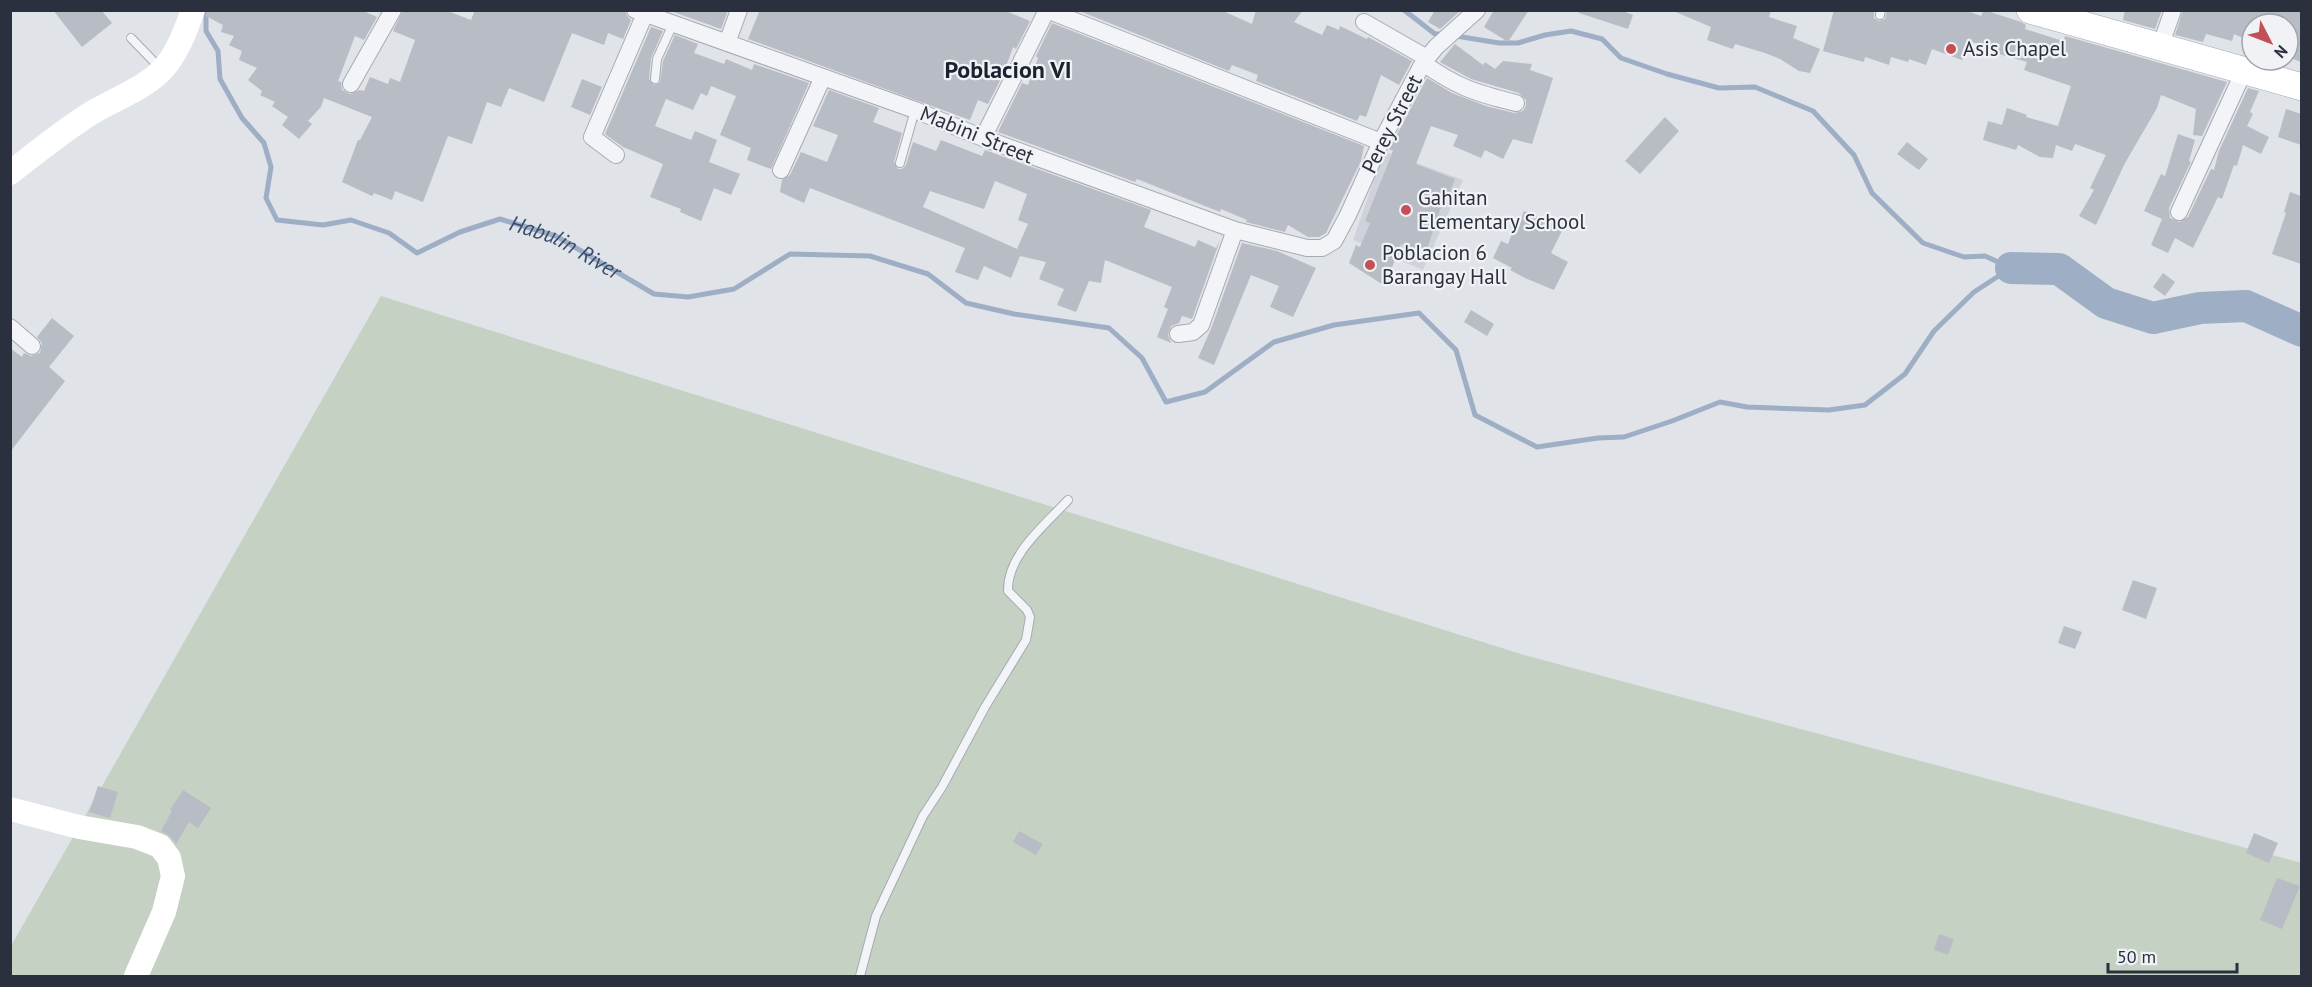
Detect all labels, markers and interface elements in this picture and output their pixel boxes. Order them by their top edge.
north arrow [2240,12,2300,72]
place label: Asis Chapel [1963,35,2066,62]
text: N [2270,41,2292,63]
marker: Asis Chapel [1944,42,1958,56]
district label: Poblacion VI [944,54,1072,85]
street label: Perey Street [1355,70,1428,178]
street label: Mabini Street [916,99,1038,170]
place label: Gahitan Elementary School [1418,184,1585,235]
marker: Gahitan Elementary School [1399,203,1413,217]
water label: Habulin River [506,209,628,286]
place label: Poblacion 6 Barangay Hall [1382,239,1507,290]
marker: Poblacion 6 Barangay Hall [1363,258,1377,272]
scale bar [2108,936,2237,974]
text: 50 m [2117,945,2156,968]

